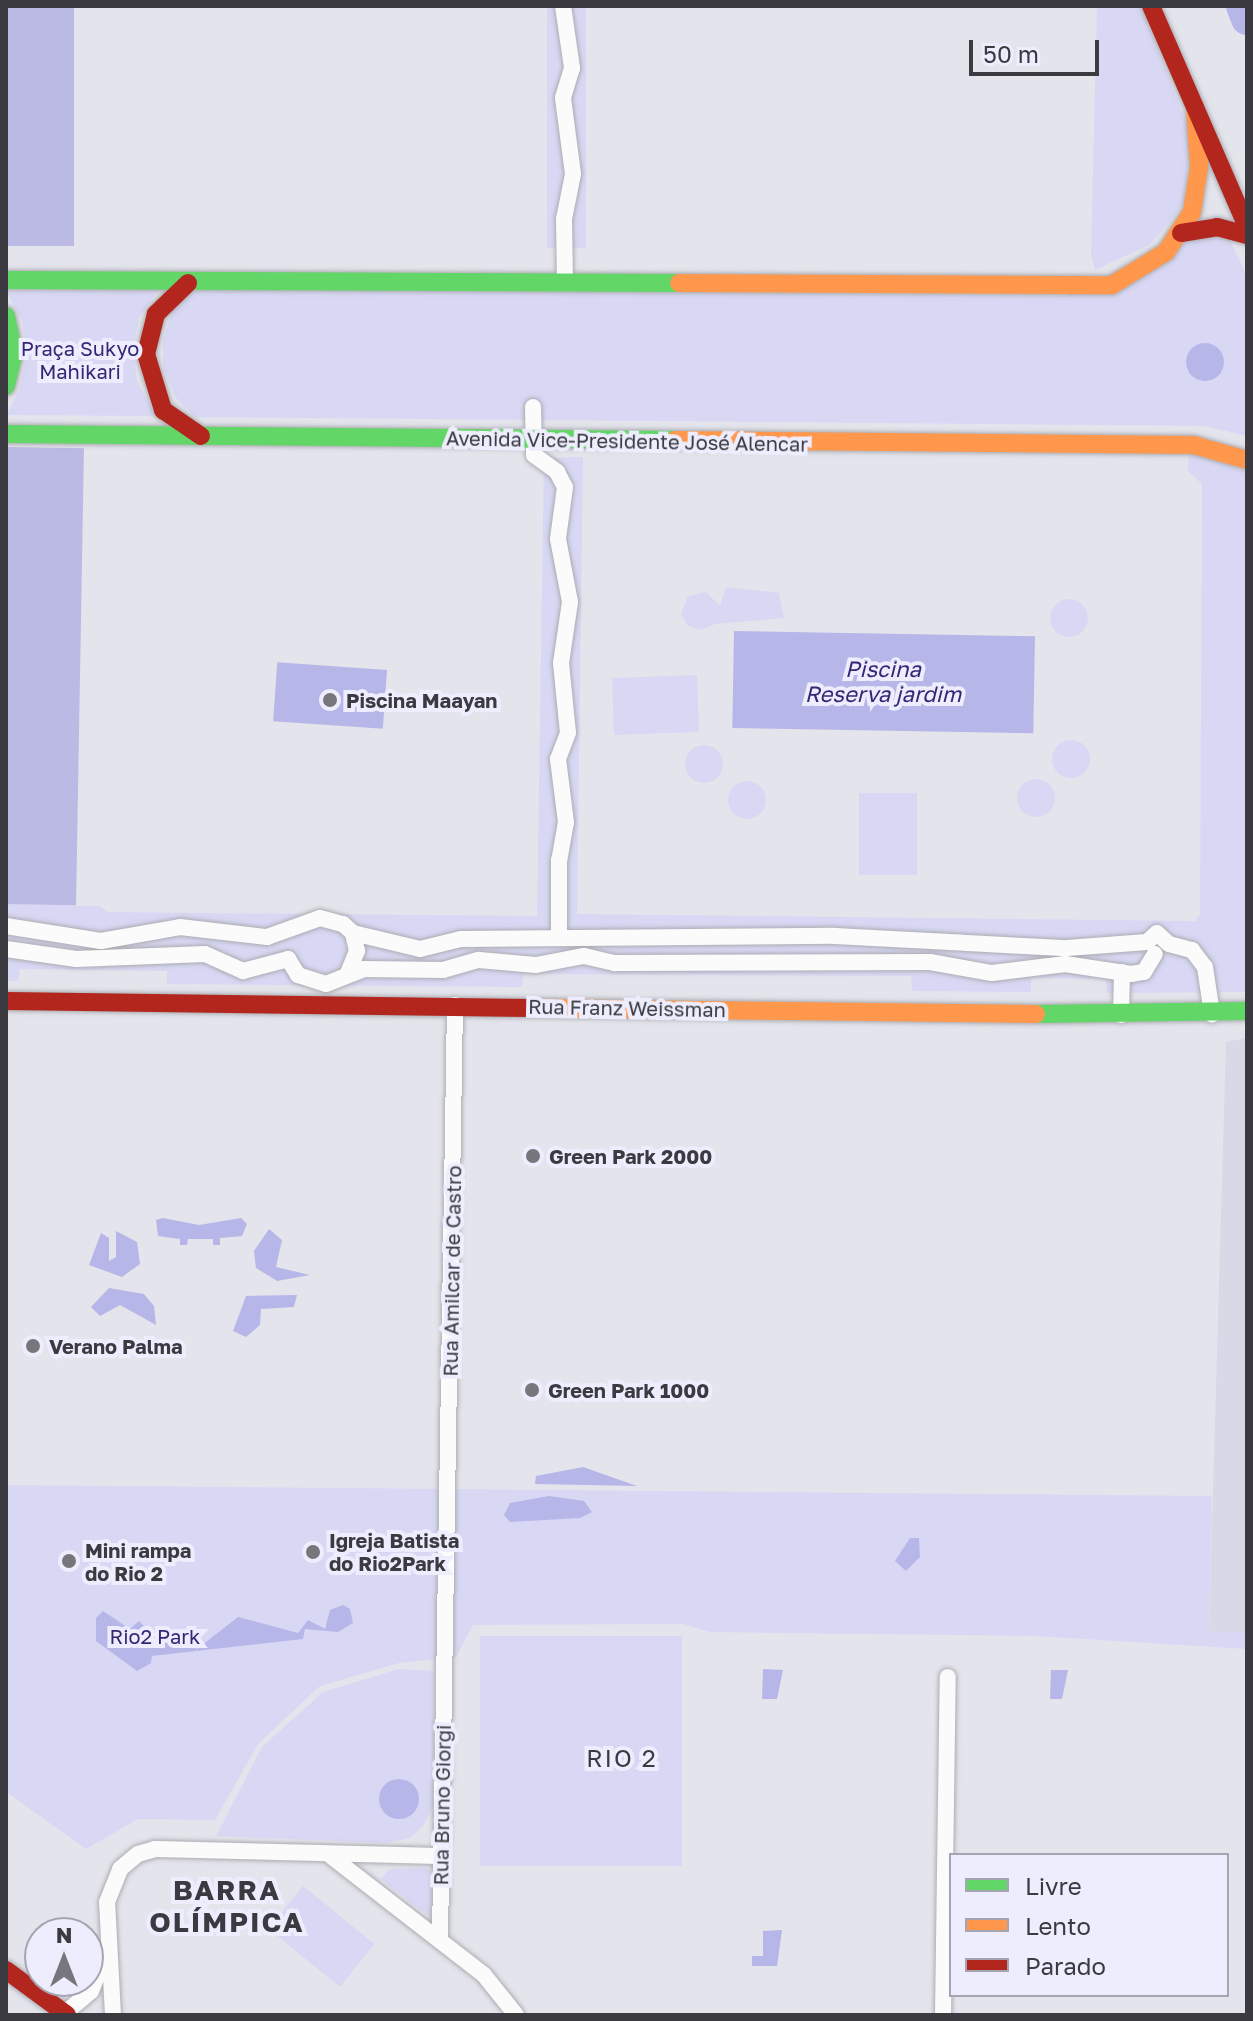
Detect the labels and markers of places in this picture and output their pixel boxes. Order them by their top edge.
place label: Piscina Maayan [346,688,497,712]
marker: Piscina Maayan [321,691,339,709]
place label: Green Park 2000 [549,1144,712,1168]
marker: Green Park 2000 [524,1147,542,1165]
place label: Verano Palma [49,1334,182,1358]
marker: Verano Palma [24,1337,42,1355]
place label: Green Park 1000 [548,1378,709,1402]
marker: Green Park 1000 [523,1381,541,1399]
place label: Igreja Batista do Rio2Park [329,1528,459,1575]
place label: Mini rampa do Rio 2 [85,1538,191,1585]
marker: Igreja Batista do Rio2Park [304,1543,322,1561]
marker: Mini rampa do Rio 2 [60,1552,78,1570]

